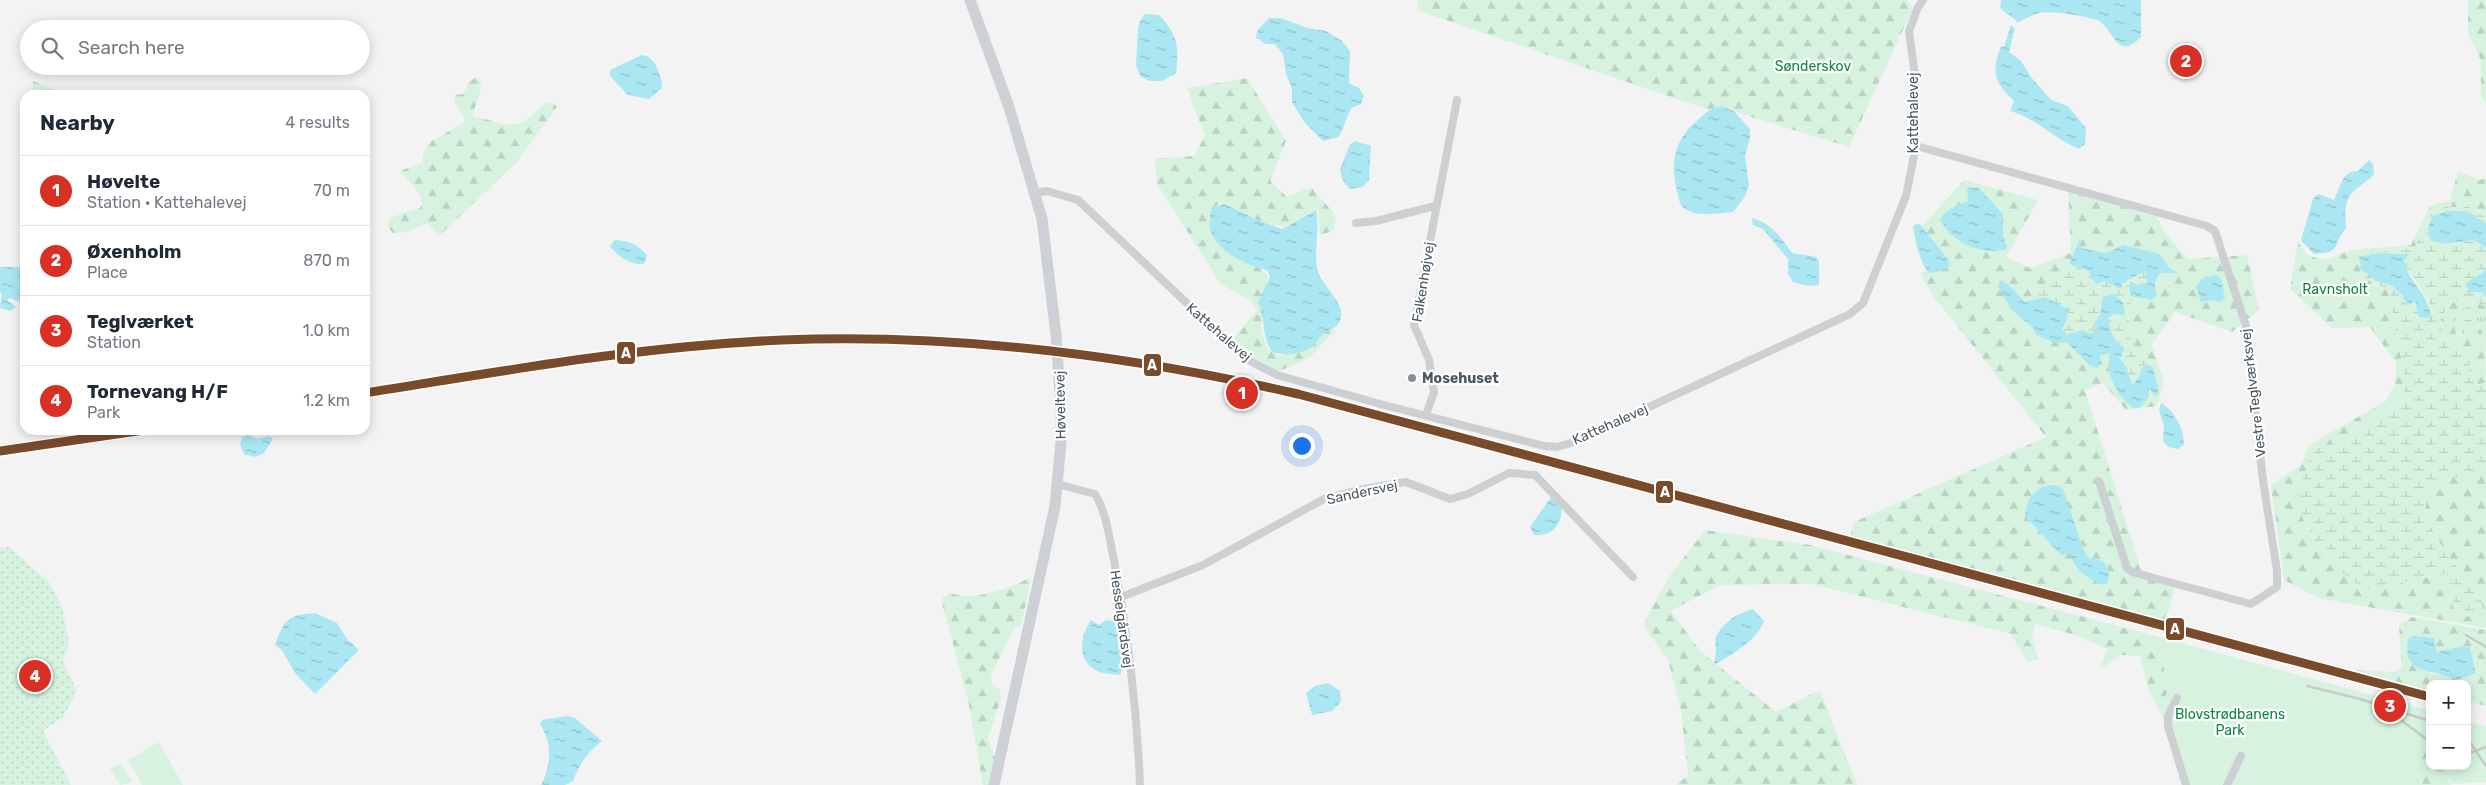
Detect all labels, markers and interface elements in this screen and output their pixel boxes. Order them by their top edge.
search box [20,20,370,75]
icon: search [38,34,66,62]
text: Search here [78,36,185,59]
pin: 2 [2170,42,2202,80]
park label: Sønderskov [1775,58,1851,75]
street label: Kattehalevej [1905,73,1922,153]
text: Nearby [40,110,115,135]
text: 4 results [285,113,350,132]
text: Høvelte [87,170,160,193]
text: 1 [52,181,60,200]
text: 70 m [313,181,350,200]
text: Station · Kattehalevej [87,193,247,212]
text: Øxenholm [87,240,182,263]
street label: Falkenhøjvej [1409,241,1438,323]
text: 2 [51,251,61,270]
text: 870 m [303,251,350,270]
text: Place [87,263,128,282]
park label: Ravnsholt [2302,281,2368,298]
street label: Kattehalevej [1183,299,1255,365]
text: Teglværket [87,310,194,333]
text: 3 [51,321,61,340]
text: 1.0 km [303,321,350,340]
street label: Vestre Teglværksvej [2237,328,2270,458]
text: Station [87,333,141,352]
line badge: A [616,341,636,365]
text: A [621,345,631,362]
line badge: A [1143,353,1162,377]
text: A [1147,357,1157,374]
place label: Mosehuset [1422,370,1499,387]
street label: Høveltevej [1051,371,1070,439]
marker: Mosehuset [1406,372,1418,384]
pin: 1 [1226,374,1258,412]
text: Tornevang H/F [87,380,228,403]
text: 4 [51,391,61,410]
text: 1.2 km [303,391,350,410]
street label: Kattehalevej [1570,400,1651,449]
text: Park [87,403,120,422]
your location [1289,433,1315,459]
street label: Sandersvej [1325,477,1399,508]
line badge: A [1655,480,1674,504]
text: A [1660,484,1670,501]
street label: Hesselgårdsvej [1106,569,1137,669]
line badge: A [2165,617,2185,641]
text: A [2170,621,2180,638]
pin: 4 [19,657,51,695]
map controls [2426,680,2471,770]
button: + [2426,680,2471,725]
pin: 3 [2374,687,2406,725]
park label: Blovstrødbanens Park [2175,706,2285,739]
button: − [2426,725,2471,770]

